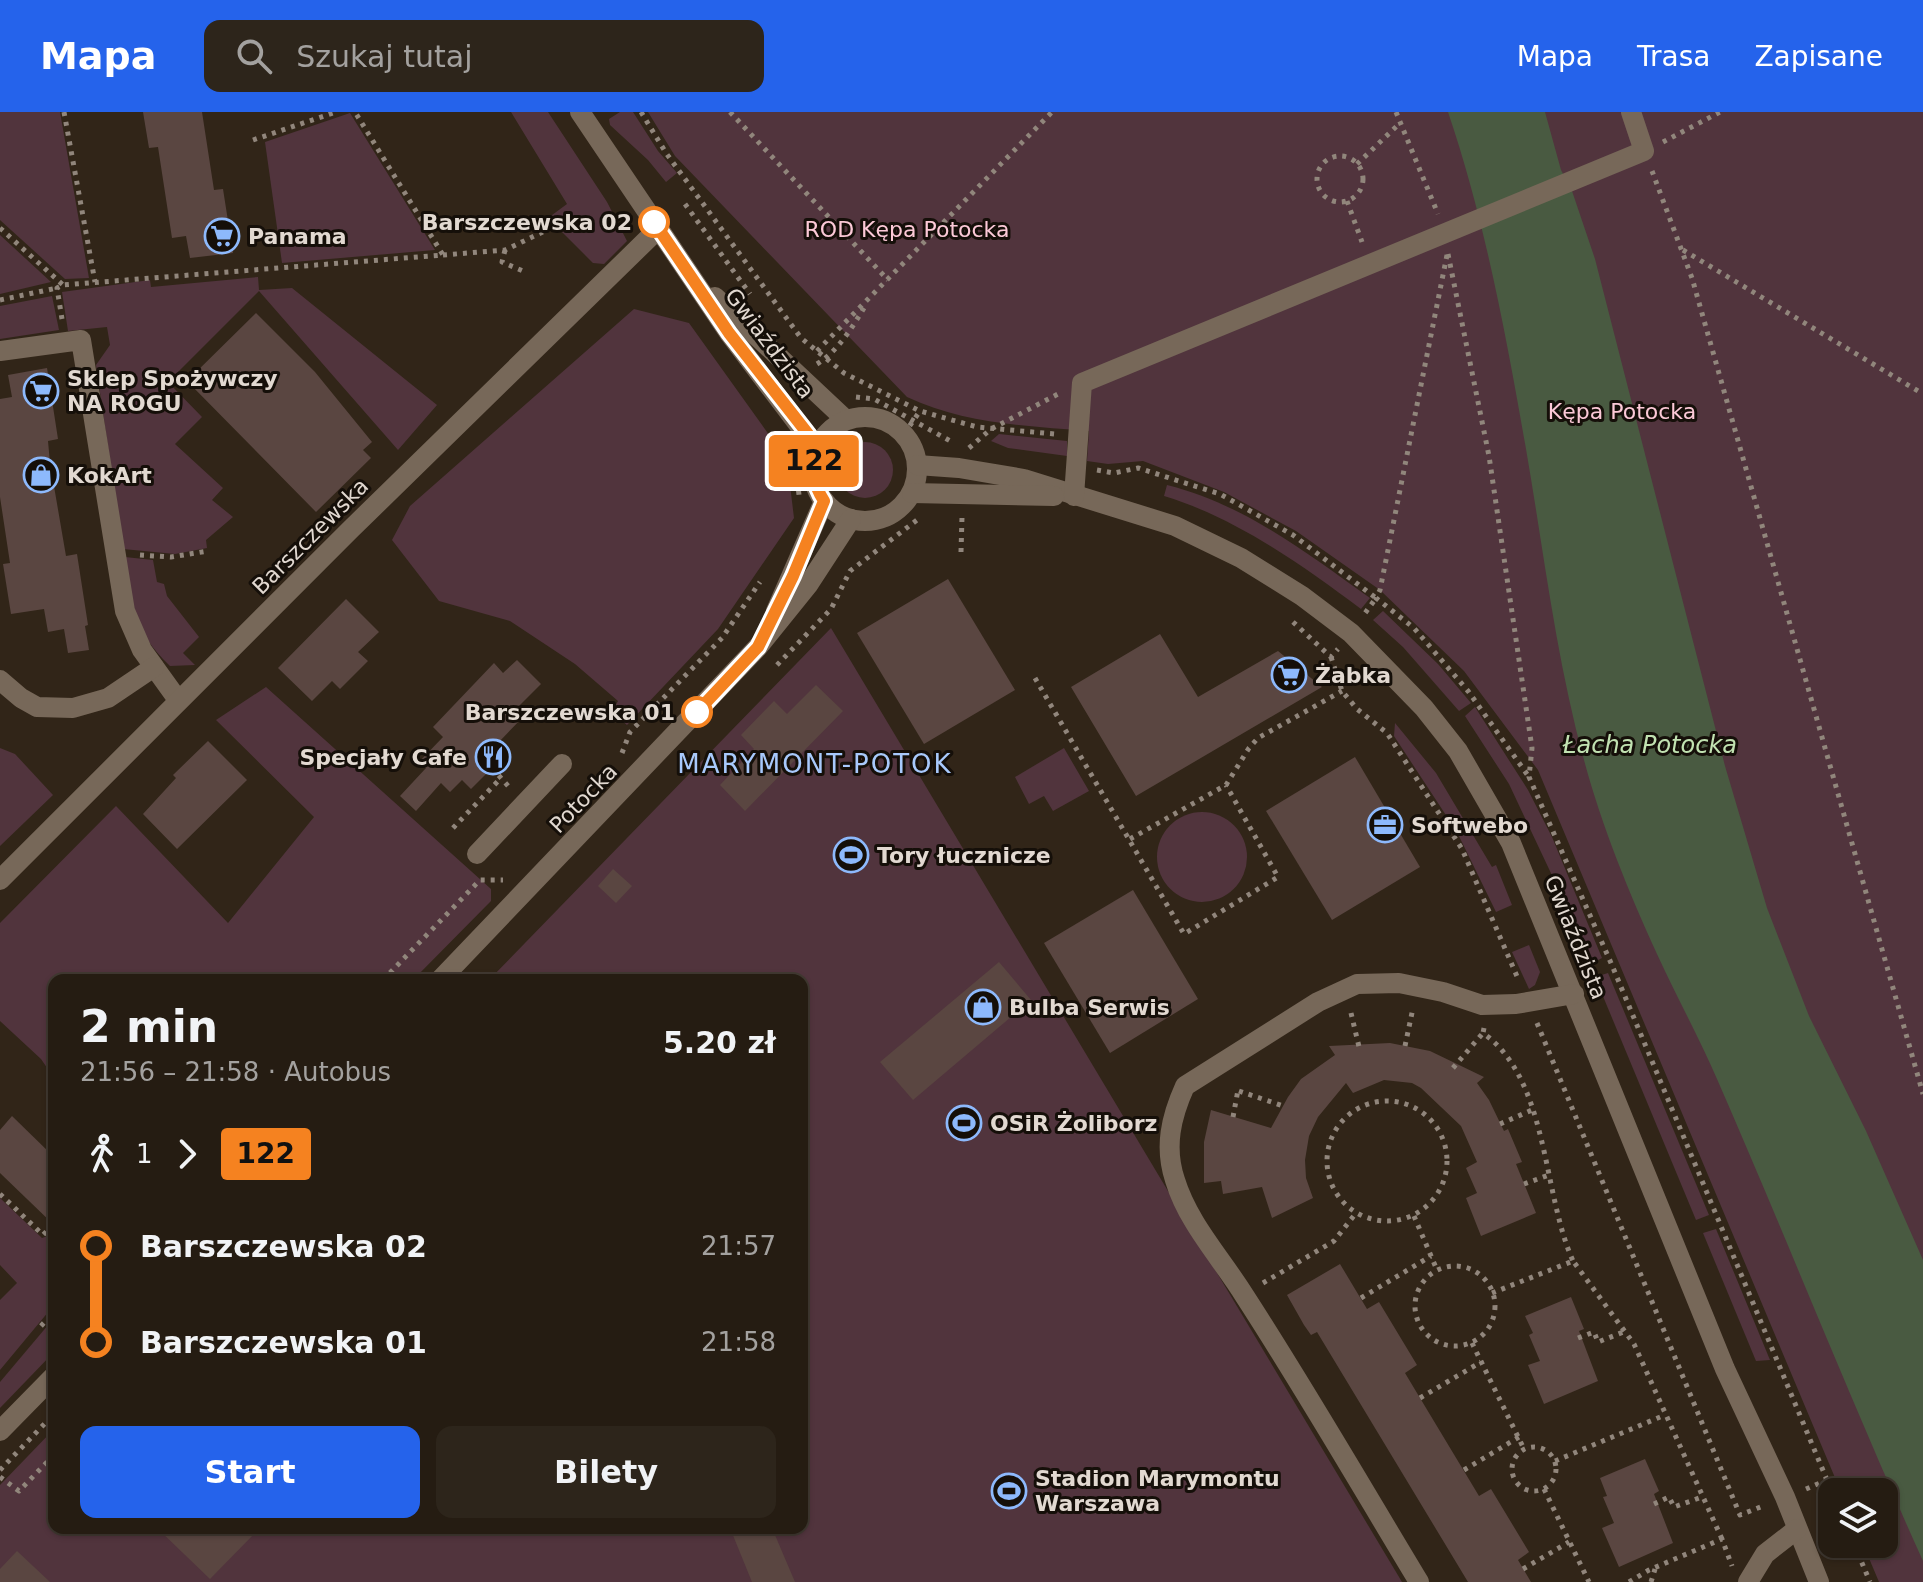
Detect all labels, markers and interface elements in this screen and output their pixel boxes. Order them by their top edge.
search box [204,20,764,92]
text: Mapa [40,34,156,78]
icon: search [232,34,276,78]
text: Szukaj tutaj [296,39,472,74]
text: Mapa [1517,40,1593,73]
text: Trasa [1637,40,1710,73]
text: Zapisane [1754,40,1883,73]
marker: Barszczewska 02 [639,207,669,237]
place label: Barszczewska 02 [422,210,632,235]
supermarket icon: Panama [203,217,241,255]
park label: ROD Kępa Potocka [805,217,1009,242]
place label: Panama [248,224,347,249]
street label: Gwiaździsta [720,283,819,403]
place label: Sklep Spożywczy NA ROGU [67,366,278,416]
supermarket icon: Sklep Spożywczy NA ROGU [22,372,60,410]
park label: Kępa Potocka [1548,399,1696,424]
line badge: 122 [768,435,860,487]
text: 122 [785,444,843,477]
shop icon: KokArt [22,456,60,494]
place label: KokArt [67,463,152,488]
street label: Barszczewska [247,473,373,599]
supermarket icon: Żabka [1270,656,1308,694]
place label: Żabka [1315,663,1391,688]
marker: Barszczewska 01 [682,697,712,727]
place label: Barszczewska 01 [465,700,675,725]
water label: Łacha Potocka [1562,731,1737,759]
restaurant icon: Specjały Cafe [474,738,512,776]
place label: Specjały Cafe [299,745,467,770]
district label: MARYMONT-POTOK [677,749,953,779]
street label: Potocka [545,759,622,838]
office icon: Softwebo [1366,806,1404,844]
place label: Softwebo [1411,813,1528,838]
sports icon: Tory łucznicze [832,836,870,874]
place label: Tory łucznicze [877,843,1051,868]
street label: Gwiaździsta [1539,872,1612,1003]
shop icon: Bulba Serwis [964,988,1002,1026]
place label: Bulba Serwis [1009,995,1170,1020]
text: 2 min [80,1001,218,1052]
text: 5.20 zł [663,1025,776,1060]
text: 21:56 – 21:58 · Autobus [80,1057,391,1087]
sports icon: OSiR Żoliborz [945,1104,983,1142]
place label: OSiR Żoliborz [990,1111,1157,1136]
icon: walk [80,1132,124,1176]
icon: forward [165,1132,209,1176]
text: 122 [237,1137,295,1170]
text: 1 [136,1139,153,1169]
text: Barszczewska 02 [140,1229,427,1264]
text: 21:57 [701,1231,776,1261]
text: Barszczewska 01 [140,1325,427,1360]
text: 21:58 [701,1327,776,1357]
button: Start [80,1426,420,1518]
button: Bilety [436,1426,776,1518]
place label: Stadion Marymontu Warszawa [1035,1466,1280,1516]
sports icon: Stadion Marymontu Warszawa [990,1472,1028,1510]
map controls [1818,1478,1898,1558]
button: layers [1818,1478,1898,1558]

